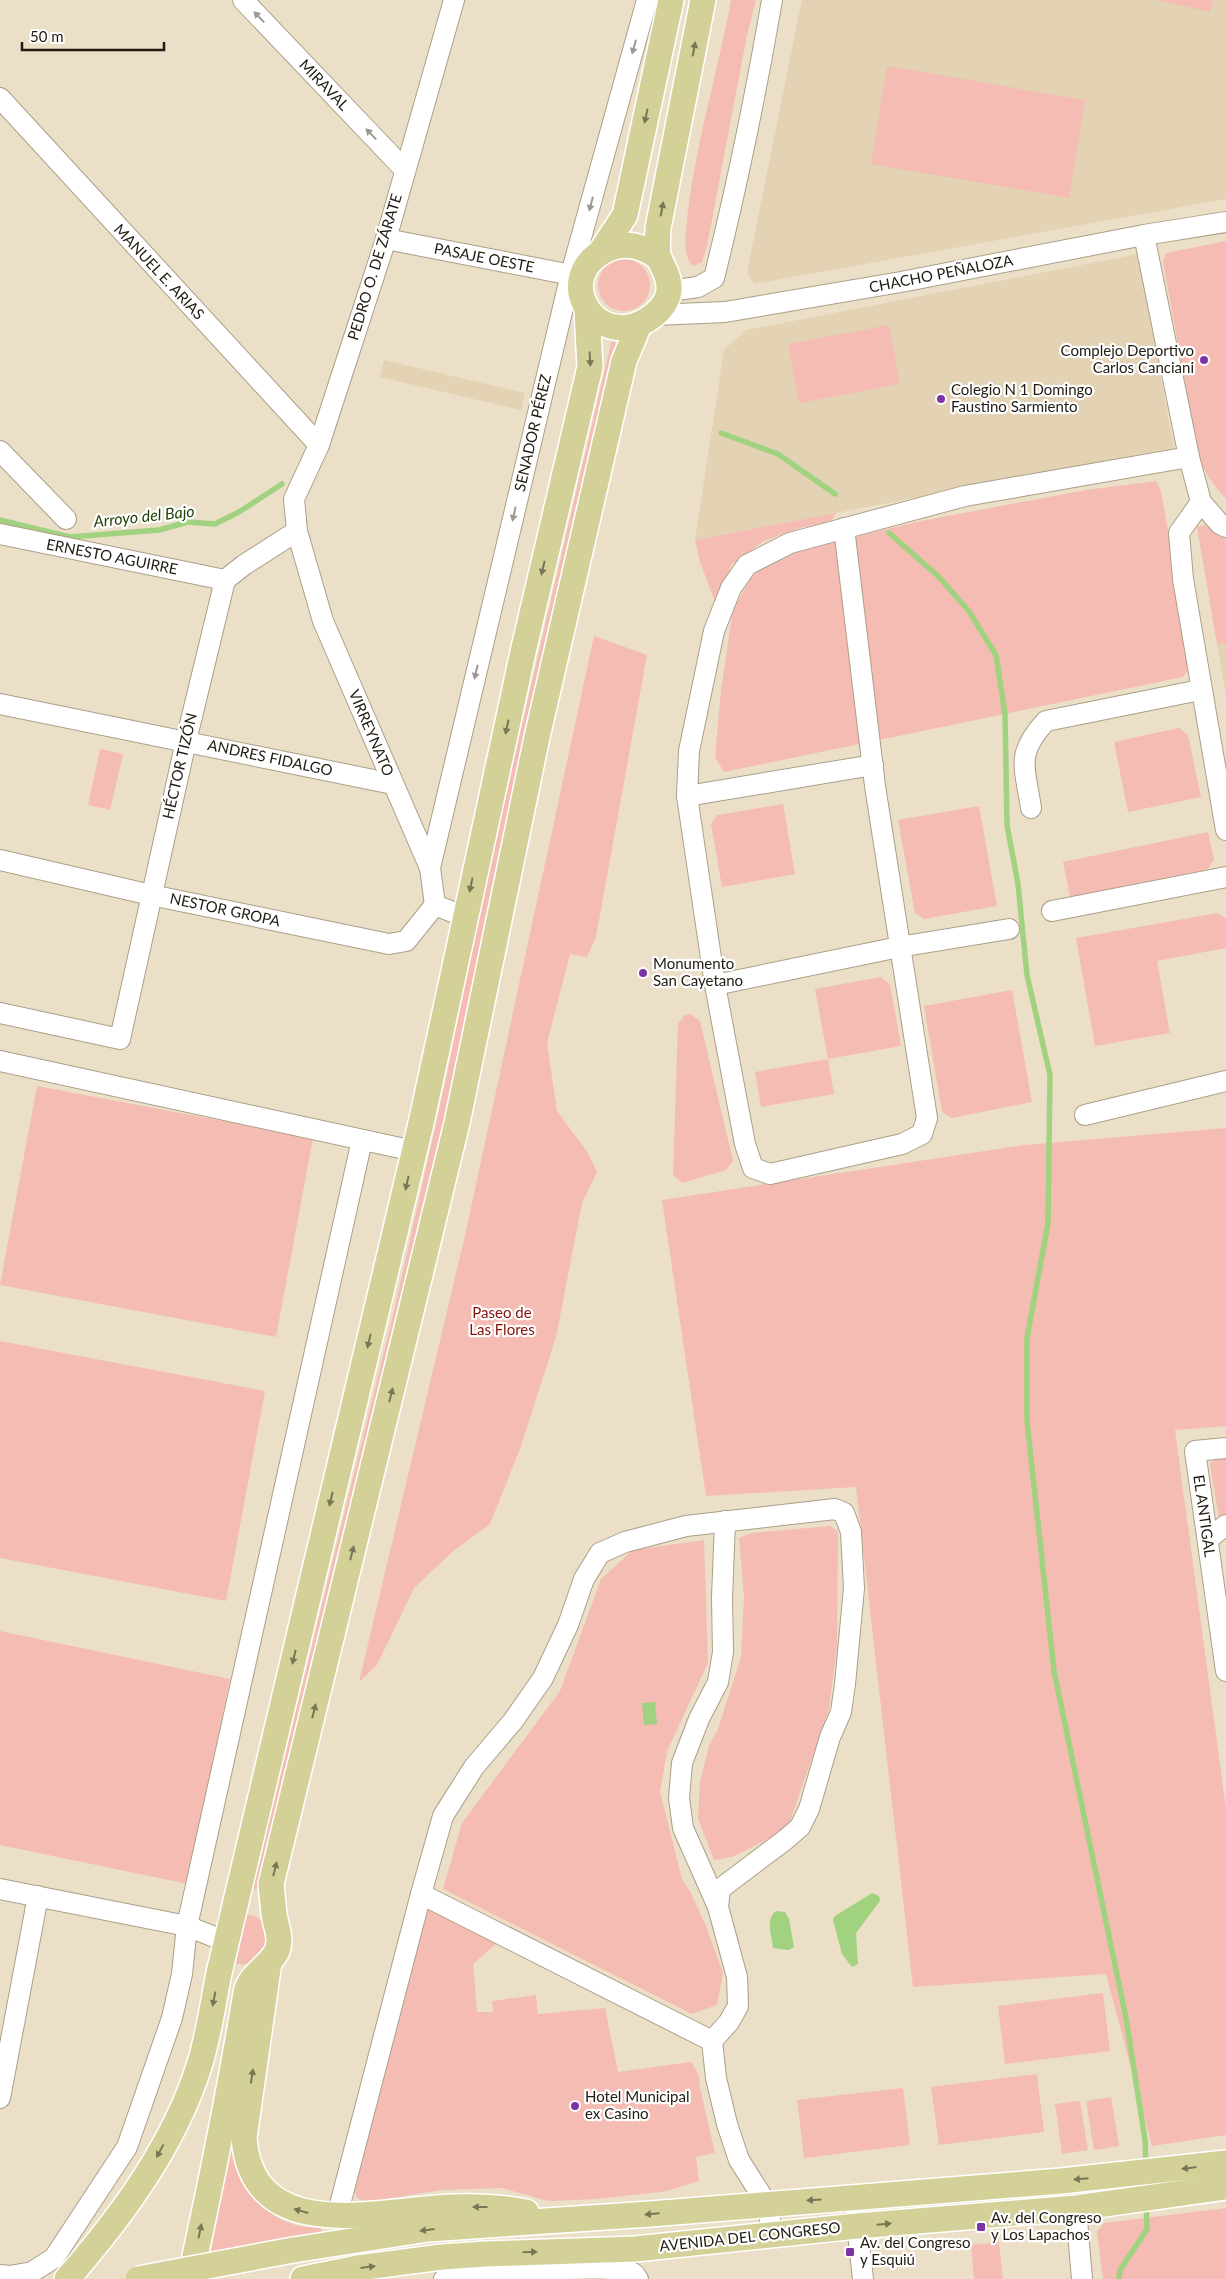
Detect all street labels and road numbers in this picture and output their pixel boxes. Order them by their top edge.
street label: MIRAVAL [296,55,354,114]
street label: PEDRO O. DE ZÁRATE [343,191,405,342]
street label: MANUEL E. ARIAS [111,220,209,323]
street label: PASAJE OESTE [433,238,536,276]
street label: CHACHO PEÑALOZA [867,250,1015,296]
street label: SENADOR PÉREZ [510,372,554,493]
street label: ERNESTO AGUIRRE [45,534,179,578]
street label: VIRREYNATO [346,687,398,779]
street label: HÉCTOR TIZÓN [158,711,200,821]
street label: ANDRES FIDALGO [206,735,334,779]
street label: NESTOR GROPA [168,889,283,930]
street label: EL ANTIGAL [1190,1474,1220,1558]
street label: AVENIDA DEL CONGRESO [658,2218,841,2254]

